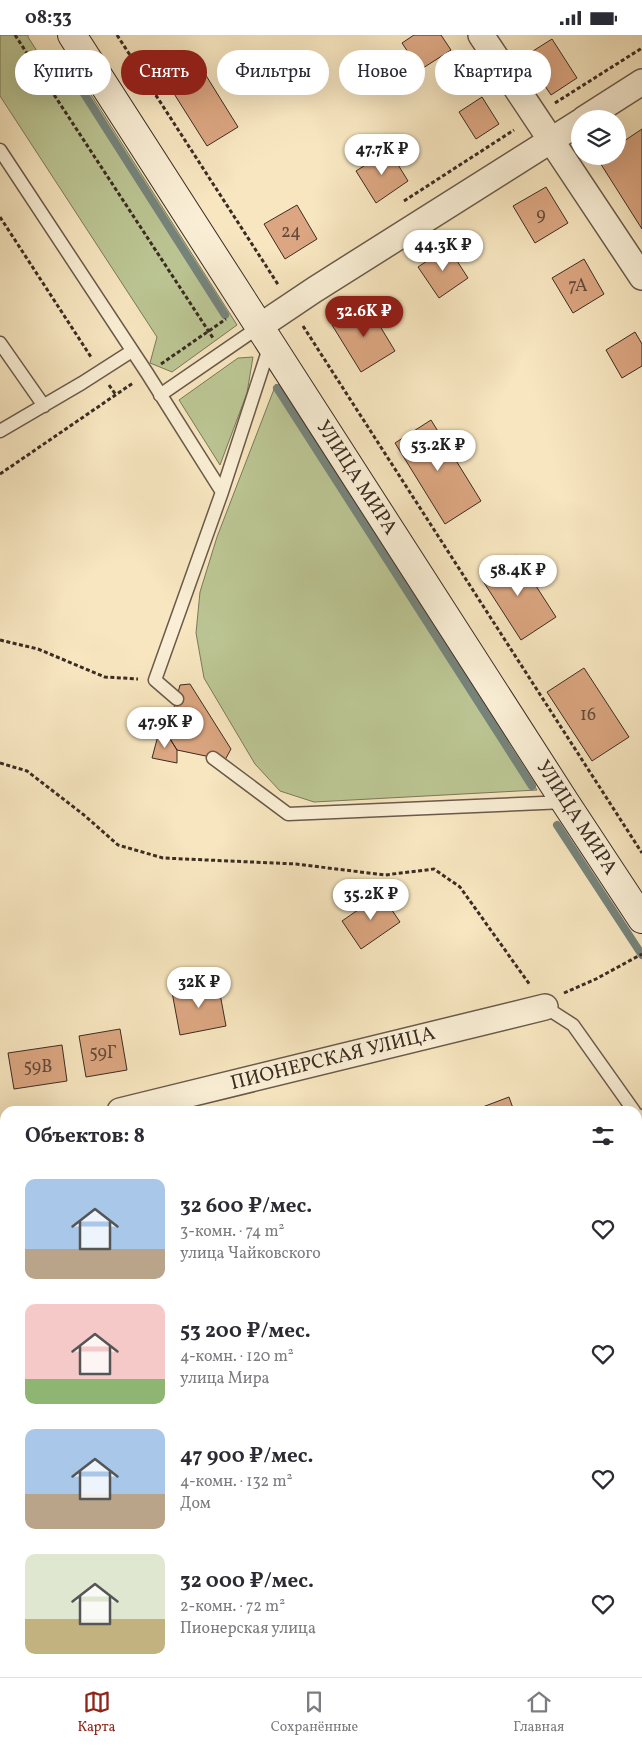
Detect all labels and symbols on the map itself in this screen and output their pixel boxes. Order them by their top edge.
pin: 47.7K ₽ [336,133,428,176]
house number: 9 [536,203,546,228]
house number: 24 [281,220,301,245]
pin: 44.3K ₽ [397,229,489,272]
house number: 7А [568,274,588,299]
pin: 32.6K ₽ [318,295,410,338]
street label: УЛИЦА МИРА [308,415,404,541]
pin: 53.2K ₽ [392,429,484,472]
pin: 58.4K ₽ [472,555,564,597]
house number: 16 [580,703,596,728]
pin: 47.9K ₽ [119,707,211,749]
street label: УЛИЦА МИРА [528,755,624,881]
pin: 35.2K ₽ [325,879,417,921]
pin: 32K ₽ [164,967,234,1009]
street label: ПИОНЕРСКАЯ УЛИЦА [228,1020,438,1098]
house number: 59Г [89,1041,117,1066]
house number: 59В [24,1055,52,1080]

